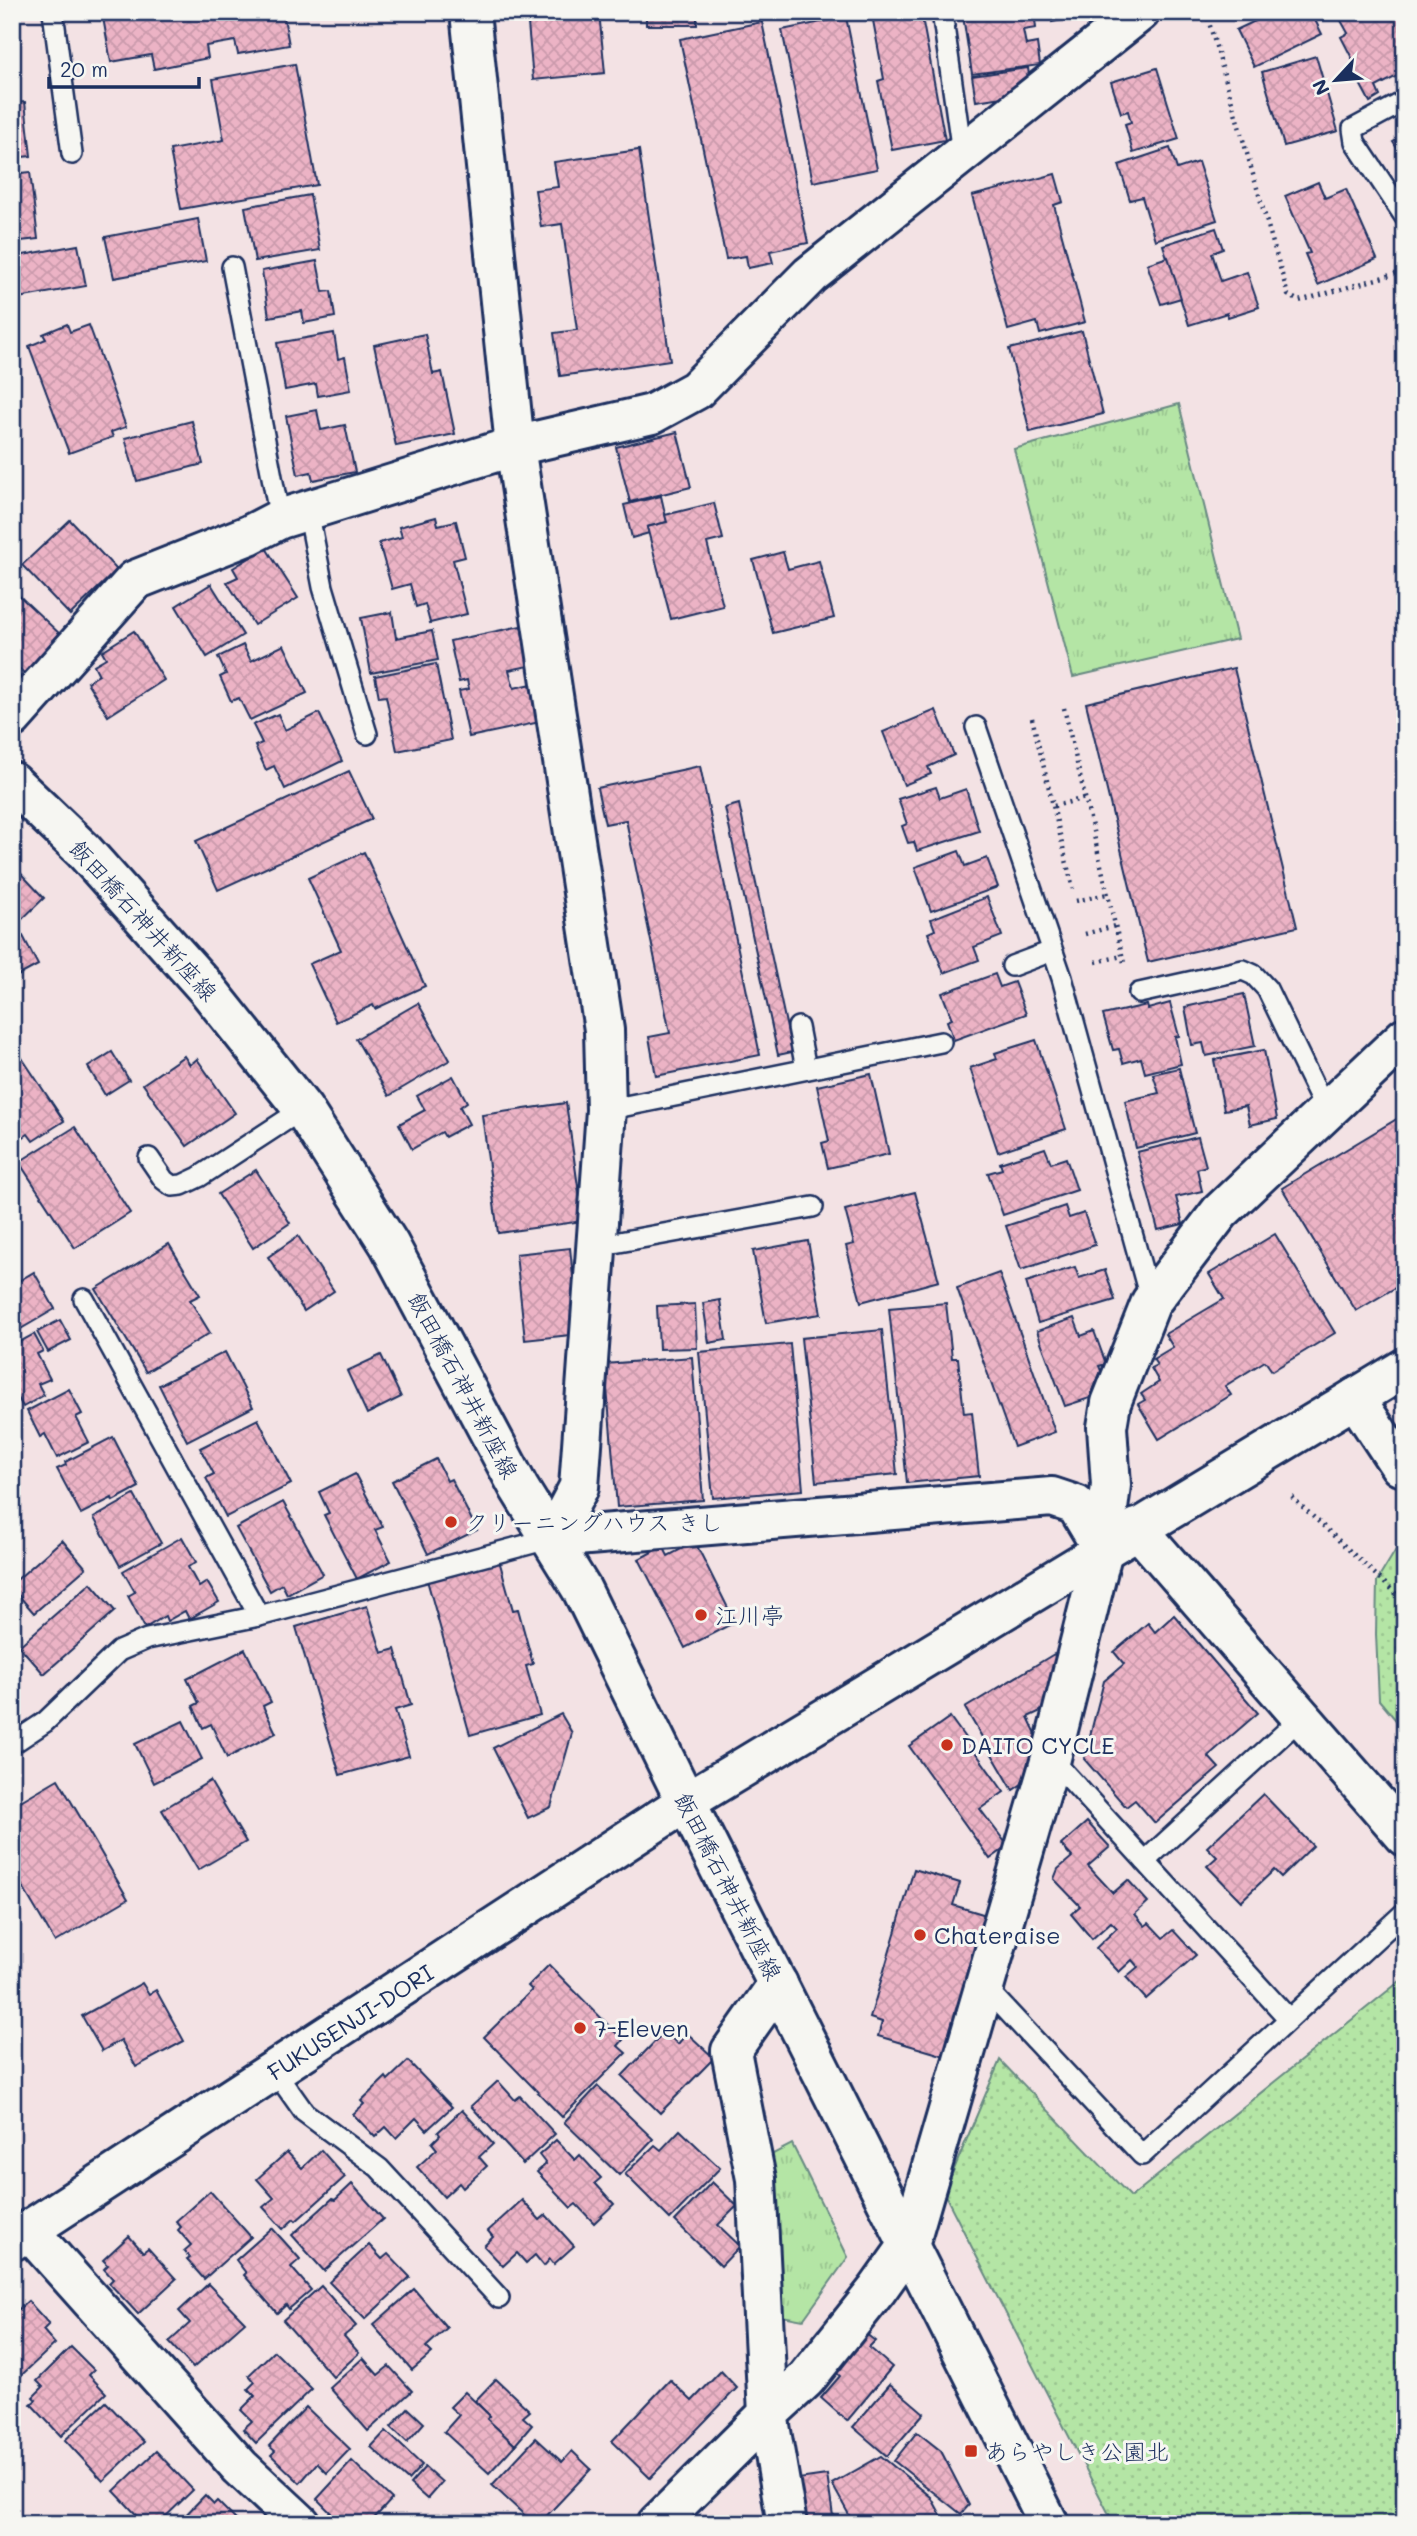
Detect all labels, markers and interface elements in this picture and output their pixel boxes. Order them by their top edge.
scale bar [49,46,200,90]
north arrow [1302,46,1372,116]
text: 20 m [60,55,108,82]
text: N [1306,76,1335,100]
street label: 飯田橋石神井新座線 [64,833,224,1007]
street label: 飯田橋石神井新座線 [402,1287,526,1483]
place label: クリーニングハウス きし [465,1507,723,1537]
marker: クリーニングハウス きし [443,1514,459,1530]
place label: 江川亭 [715,1600,784,1630]
marker: 江川亭 [693,1607,709,1623]
place label: DAITO CYCLE [961,1730,1114,1760]
marker: DAITO CYCLE [939,1737,955,1753]
street label: 飯田橋石神井新座線 [669,1787,789,1985]
place label: Chateraise [934,1920,1060,1950]
marker: Chateraise [912,1927,928,1943]
street label: FUKUSENJI-DORI [261,1957,439,2087]
place label: 7-Eleven [594,2013,689,2043]
marker: 7-Eleven [572,2020,588,2036]
place label: あらやしき公園北 [985,2436,1169,2466]
marker: あらやしき公園北 [963,2443,979,2459]

